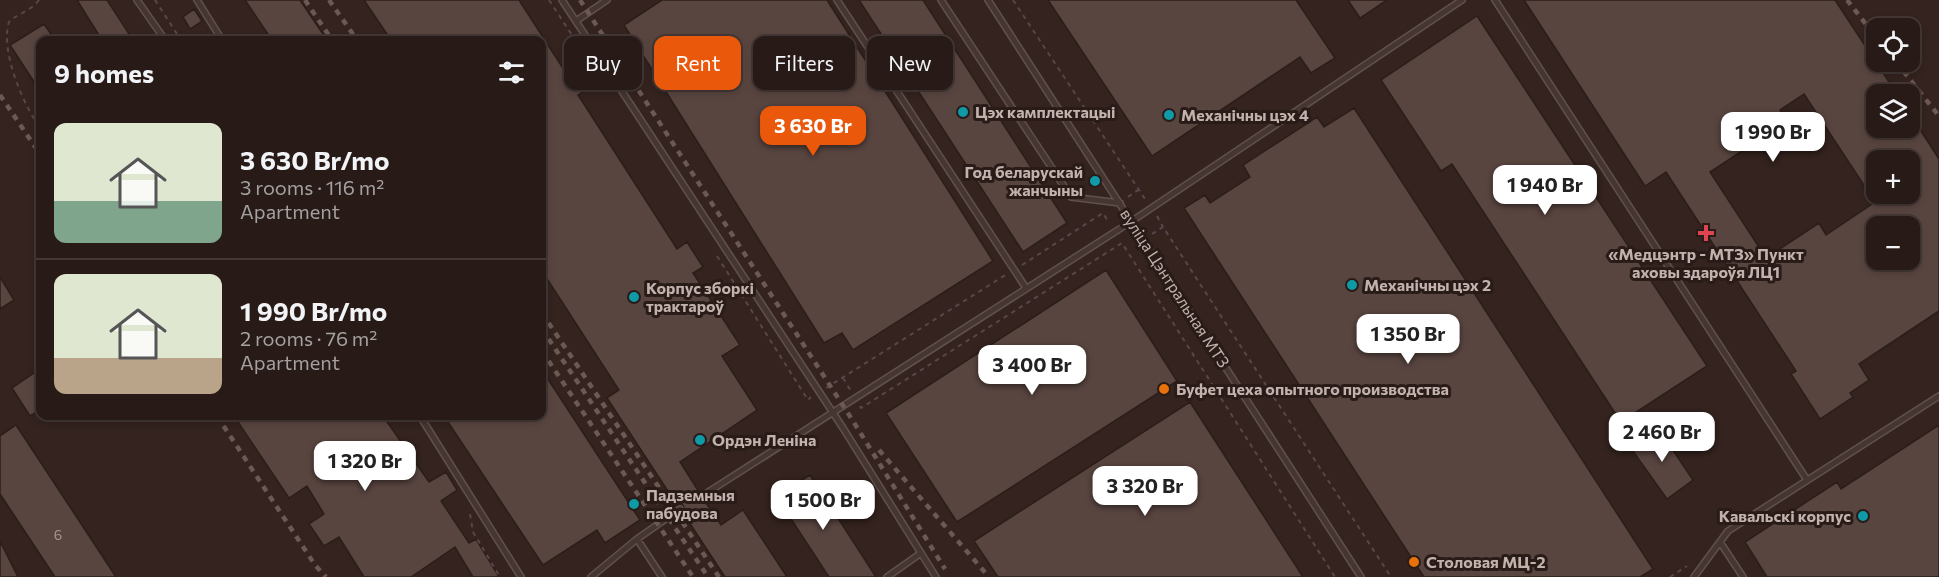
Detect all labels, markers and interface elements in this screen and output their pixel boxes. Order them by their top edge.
map controls [1866,18,1920,270]
button: locate [1866,18,1920,72]
chip: Buy [564,36,642,90]
chip: Rent [654,36,741,90]
chip: Filters [753,36,855,90]
chip: New [867,36,953,90]
icon: filters [495,56,528,89]
text: 9 homes [54,57,154,88]
button: layers [1866,84,1920,138]
place label: Цэх камплектацыі [975,102,1116,121]
marker: Цэх камплектацыі [956,105,970,119]
place label: Механічны цэх 4 [1181,105,1309,124]
pin: 3 630 Br [751,106,875,157]
marker: Механічны цэх 4 [1162,108,1176,122]
pin: 1 990 Br [1711,112,1835,163]
text: 3 630 Br [774,113,852,137]
text: 1 990 Br [1735,119,1811,143]
text: 3 630 Br/mo [240,144,390,175]
icon: home [102,147,174,219]
button: + [1866,150,1920,204]
place label: Год беларускай жанчыны [964,162,1083,199]
pin: 1 940 Br [1483,165,1607,216]
text: 1 940 Br [1507,172,1583,196]
marker: Год беларускай жанчыны [1088,174,1102,188]
text: 3 rooms · 116 m² [240,175,384,199]
text: Apartment [240,199,340,223]
street label: вуліца Цэнтральная МТЗ [1117,205,1234,371]
button: − [1866,216,1920,270]
marker: «Медцэнтр - МТЗ» Пункт аховы здароўя ЛЦ1 [1697,224,1715,242]
place label: «Медцэнтр - МТЗ» Пункт аховы здароўя ЛЦ1 [1608,244,1804,281]
place label: Механічны цэх 2 [1364,275,1491,294]
place label: Корпус зборкі трактароў [646,278,754,315]
marker: Механічны цэх 2 [1345,278,1359,292]
marker: Корпус зборкі трактароў [627,290,641,304]
text: 1 990 Br/mo [240,295,387,326]
icon: home [102,298,174,370]
pin: 1 350 Br [1346,314,1470,365]
text: 1 350 Br [1371,321,1445,345]
text: 2 rooms · 76 m² [240,326,377,350]
pin: 3 400 Br [970,345,1094,396]
text: Apartment [240,350,340,374]
text: 3 400 Br [992,352,1072,376]
place label: Буфет цеха опытного производства [1176,379,1449,398]
marker: Буфет цеха опытного производства [1157,382,1171,396]
pin: 2 460 Br [1600,412,1724,463]
text: 2 460 Br [1623,419,1701,443]
place label: Ордэн Леніна [712,430,816,449]
marker: Ордэн Леніна [693,433,707,447]
pin: 1 320 Br [303,441,427,492]
text: 1 320 Br [328,448,402,472]
pin: 3 320 Br [1083,466,1207,517]
text: 3 320 Br [1107,473,1183,497]
pin: 1 500 Br [761,480,885,531]
place label: Падземныя пабудова [646,485,735,522]
text: 1 500 Br [785,487,861,511]
marker: Падземныя пабудова [627,497,641,511]
place label: Кавальскі корпус [1719,506,1851,525]
marker: Кавальскі корпус [1856,509,1870,523]
house number: 6 [54,526,62,543]
place label: Столовая МЦ-2 [1426,552,1546,571]
marker: Столовая МЦ-2 [1407,555,1421,569]

